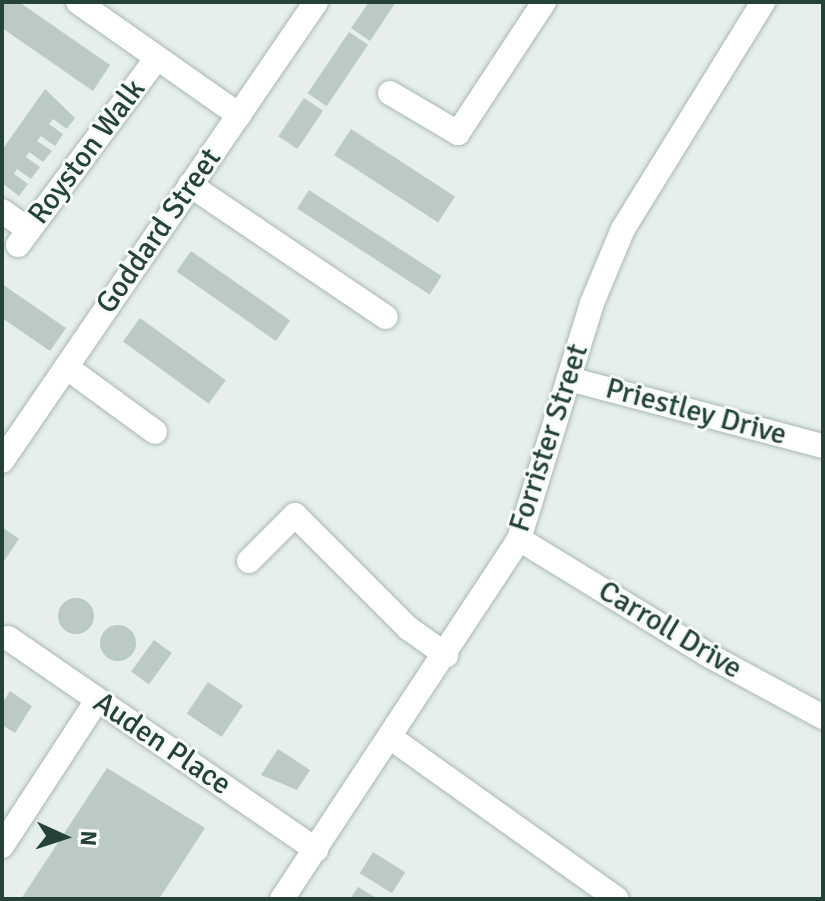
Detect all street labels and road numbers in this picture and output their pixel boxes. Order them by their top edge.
street label: Royston Walk [21,72,153,232]
street label: Goddard Street [89,141,229,321]
street label: Forrister Street [502,340,596,536]
street label: Priestley Drive [602,371,790,453]
street label: Carroll Drive [592,573,748,687]
street label: Auden Place [86,685,238,803]

